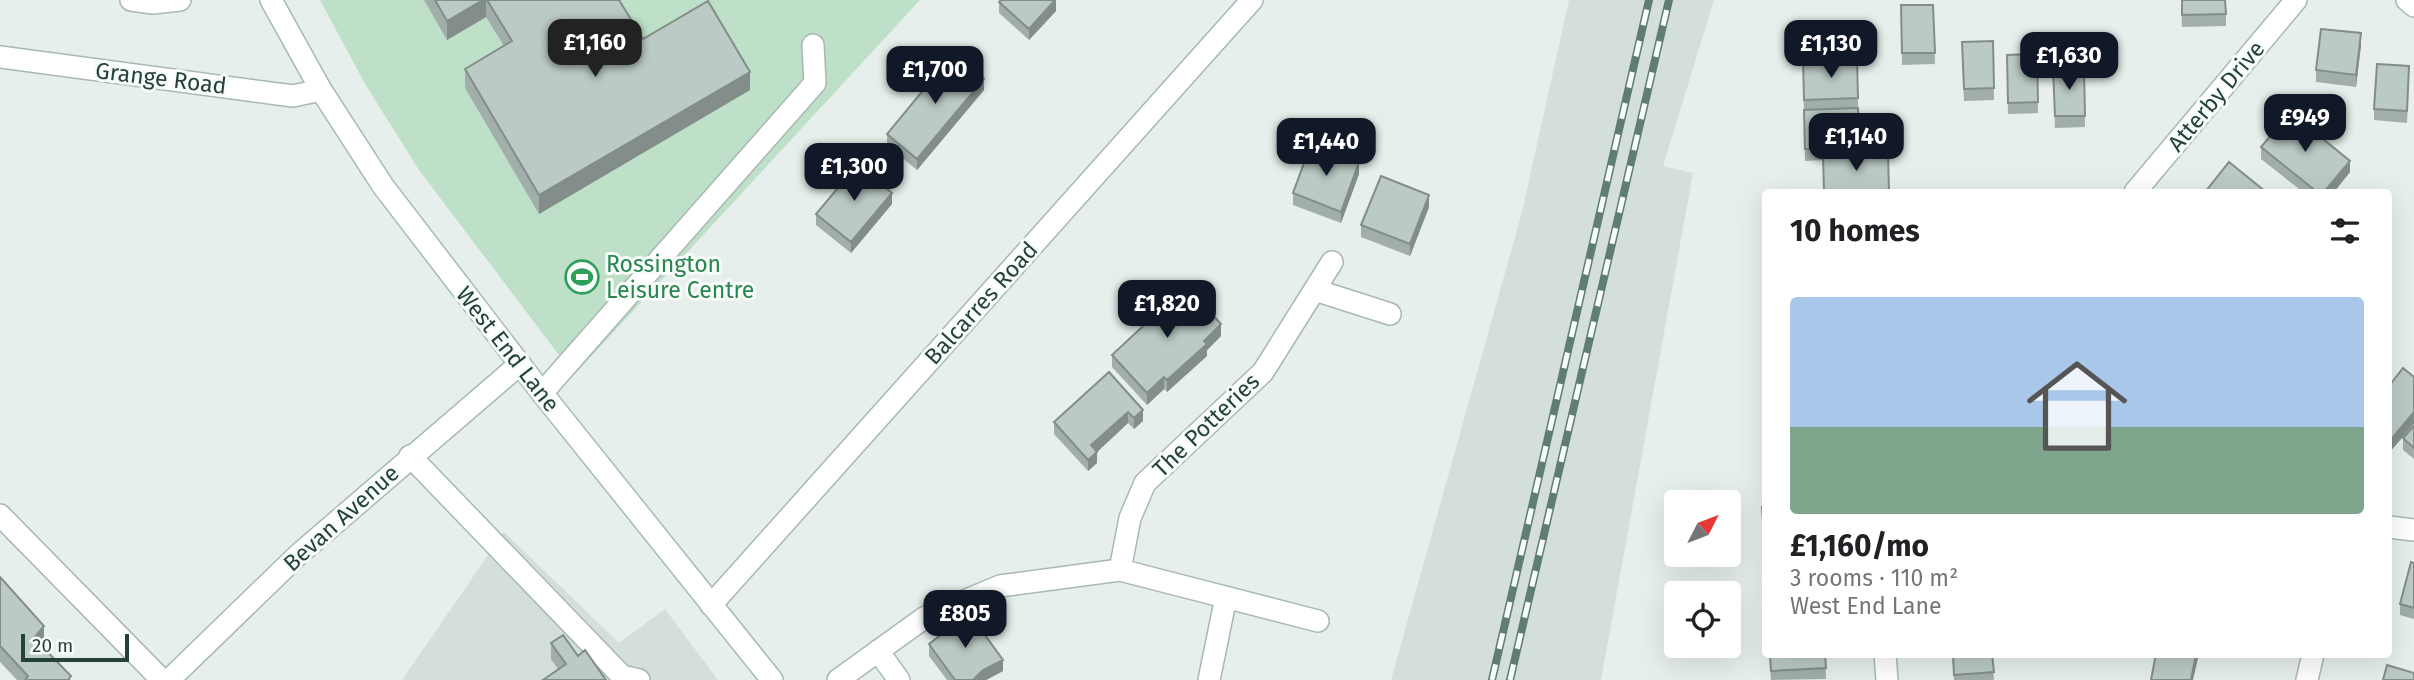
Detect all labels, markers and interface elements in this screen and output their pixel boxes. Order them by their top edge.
pin: £1,160 [538,20,652,79]
pin: £1,130 [1774,20,1888,80]
text: £1,160 [564,28,626,56]
text: £1,130 [1800,29,1862,57]
pin: £1,630 [2012,32,2126,92]
street label: Atterby Drive [2162,35,2270,157]
text: £1,630 [2036,41,2102,69]
pin: £1,700 [878,46,992,106]
text: £1,700 [902,55,968,83]
street label: Grange Road [94,56,228,100]
pin: £949 [2264,94,2346,154]
text: £949 [2280,103,2330,131]
pin: £1,140 [1799,114,1913,173]
pin: £1,440 [1269,118,1383,178]
text: £1,140 [1825,122,1887,150]
text: £1,440 [1293,127,1359,155]
pin: £1,300 [797,144,911,203]
text: £1,300 [821,152,887,180]
icon: filters [2326,212,2364,250]
text: 10 homes [1790,213,1920,249]
street label: Balcarres Road [919,236,1043,370]
place label: Rossington Leisure Centre [606,250,754,304]
sports icon: Rossington Leisure Centre [563,258,601,296]
pin: £1,820 [1110,280,1224,340]
street label: West End Lane [450,281,566,417]
text: £1,820 [1134,289,1200,317]
icon: home [2014,343,2140,469]
street label: The Potteries [1147,367,1265,483]
street label: Bevan Avenue [277,459,405,577]
north arrow [1664,490,1741,567]
map controls [1664,490,1741,658]
text: £1,160/mo [1790,528,1929,564]
text: 3 rooms · 110 m² [1790,564,1958,592]
button: locate [1664,581,1741,658]
pin: £805 [924,590,1006,650]
text: West End Lane [1790,592,1942,620]
text: £805 [939,599,991,627]
scale bar [21,631,130,663]
text: 20 m [32,634,73,657]

